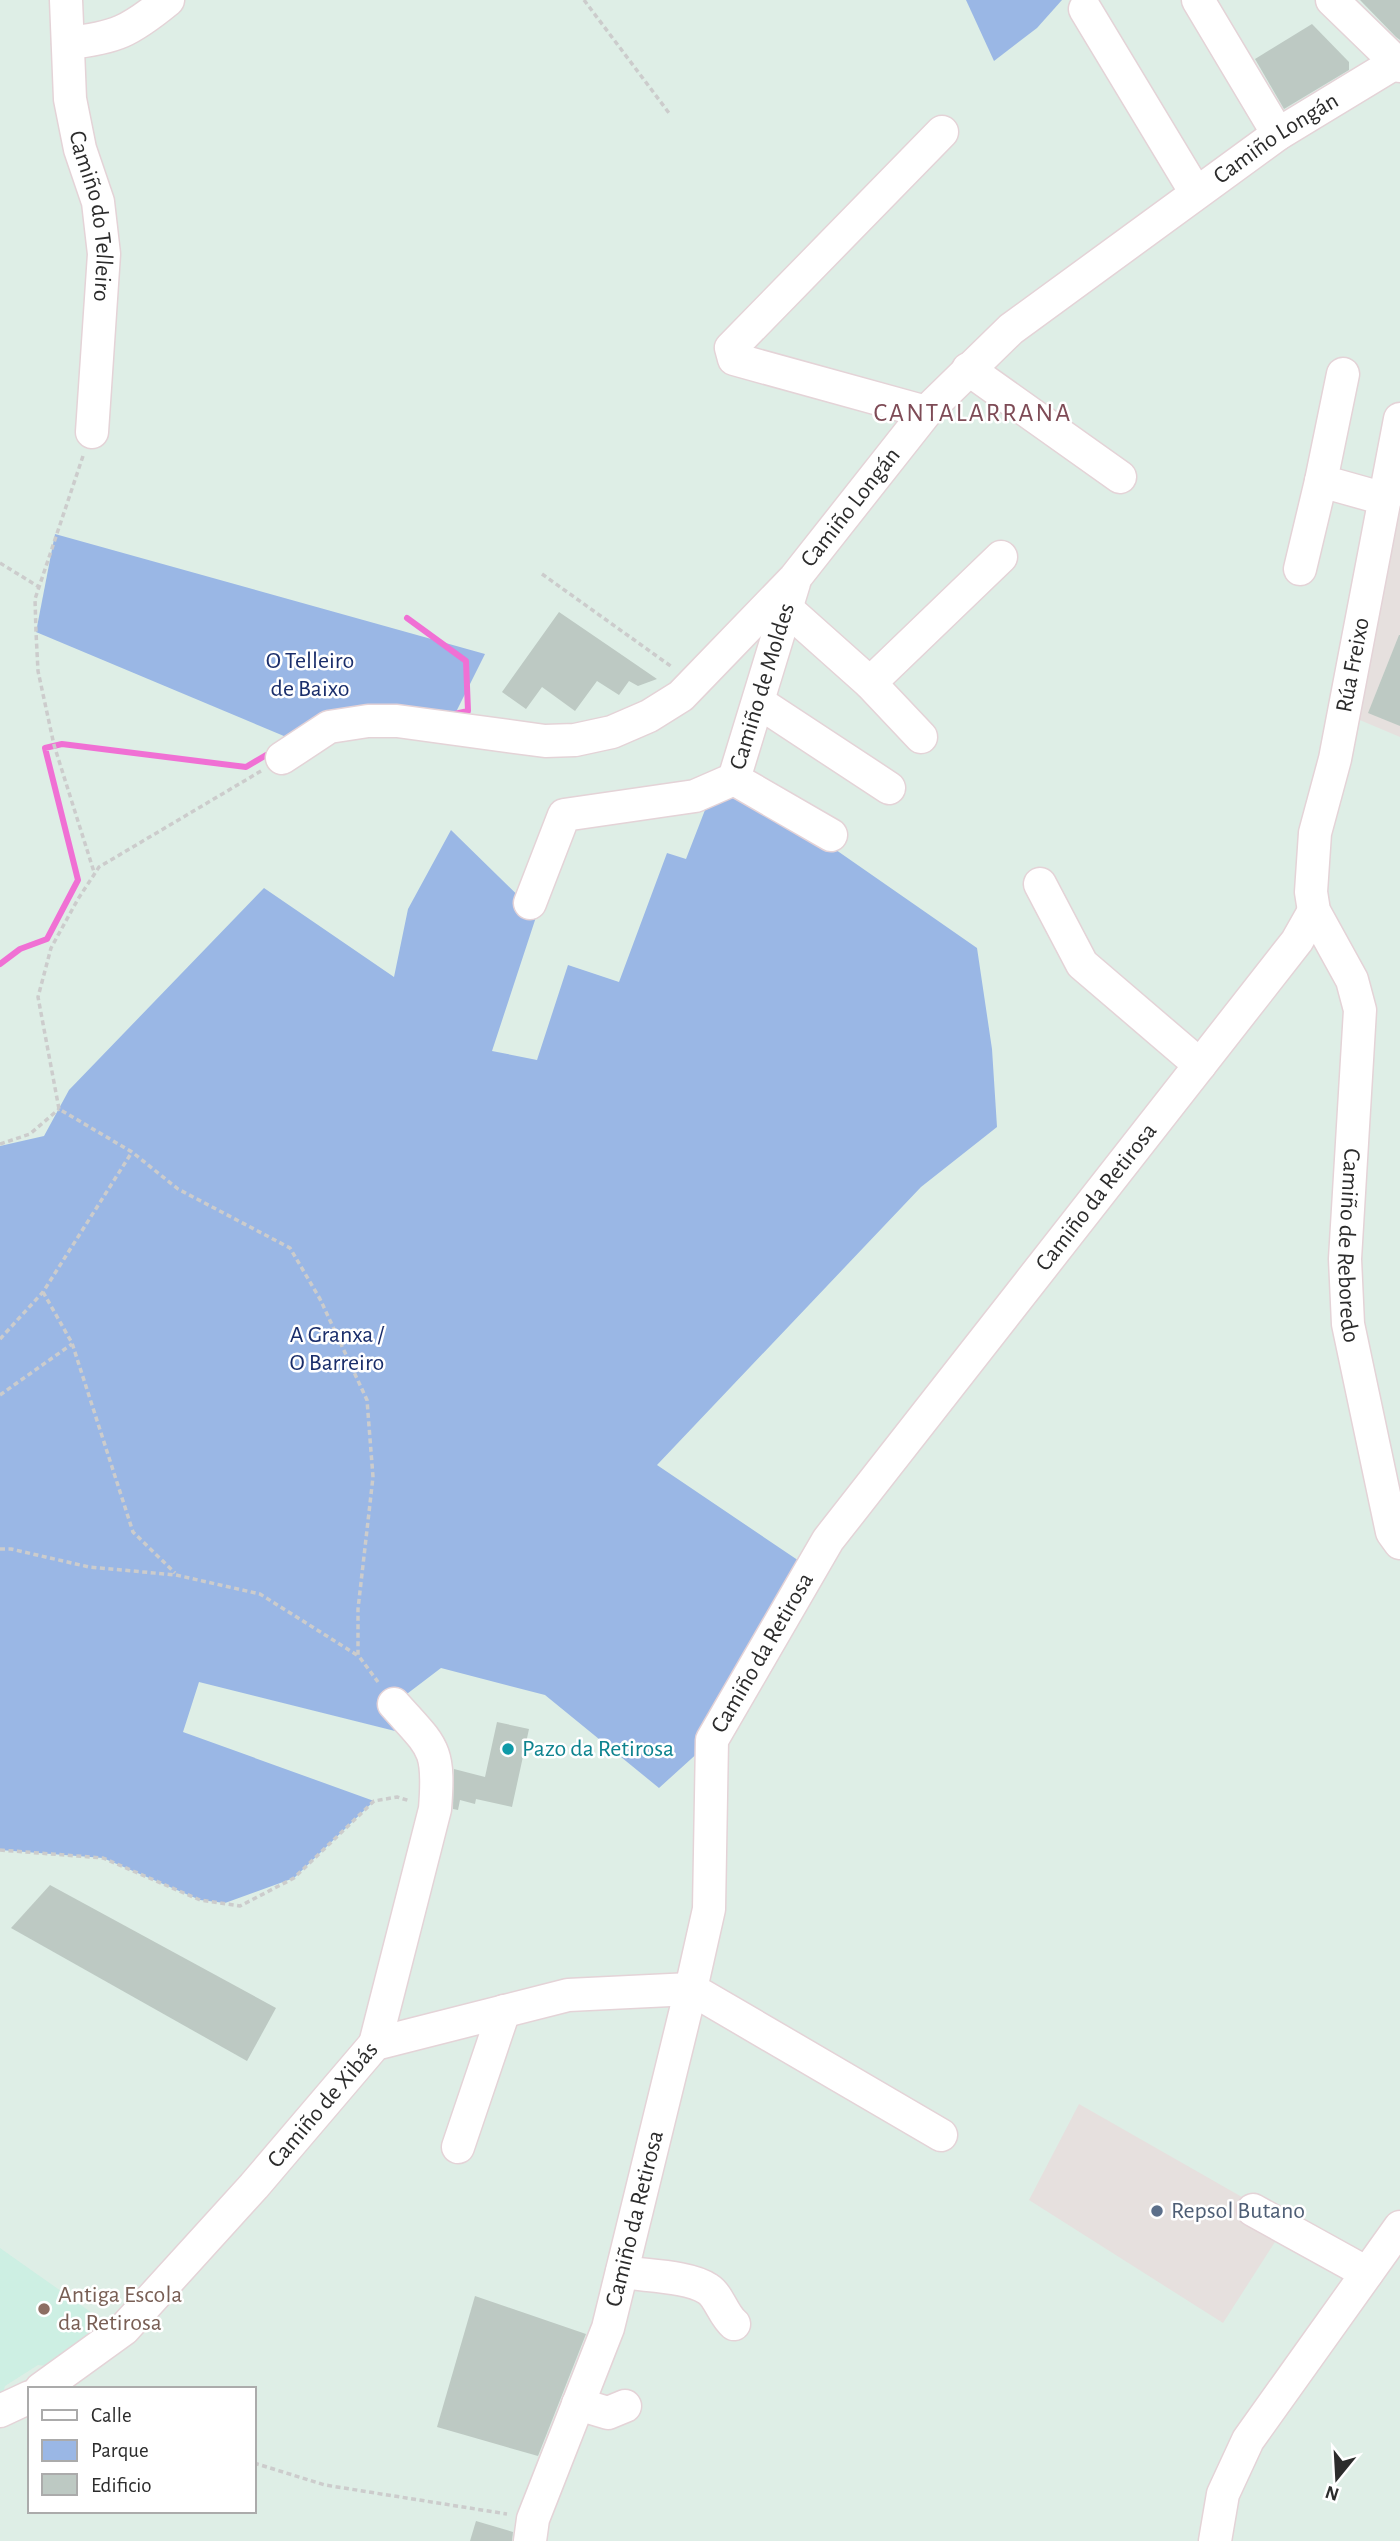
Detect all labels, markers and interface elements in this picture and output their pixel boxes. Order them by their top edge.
street label: Camiño Longán [1209,88,1343,189]
street label: Camiño do Telleiro [65,129,116,302]
district label: CANTALARRANA [874,400,1072,426]
street label: Camiño Longán [796,443,905,572]
street label: Camiño de Moldes [726,600,799,773]
street label: Rúa Freixo [1332,616,1374,714]
park label: O Telleiro de Baixo [266,649,354,701]
street label: Camiño da Retirosa [1031,1119,1161,1276]
street label: Camiño de Reboredo [1333,1148,1364,1345]
park label: A Granxa / O Barreiro [290,1323,384,1375]
street label: Camiño da Retirosa [707,1569,818,1737]
place label: Pazo da Retirosa [522,1737,674,1761]
marker: Pazo da Retirosa [500,1741,516,1757]
street label: Camiño de Xibás [263,2038,383,2172]
street label: Camiño da Retirosa [602,2128,668,2309]
place label: Repsol Butano [1171,2199,1305,2223]
marker: Repsol Butano [1149,2203,1165,2219]
place label: Antiga Escola da Retirosa [58,2283,182,2335]
marker: Antiga Escola da Retirosa [36,2301,52,2317]
legend [28,2387,256,2513]
text: Calle [91,2405,132,2426]
text: Parque [91,2440,149,2461]
north arrow [1302,2443,1372,2513]
text: Edificio [91,2475,152,2496]
text: N [1323,2482,1341,2504]

